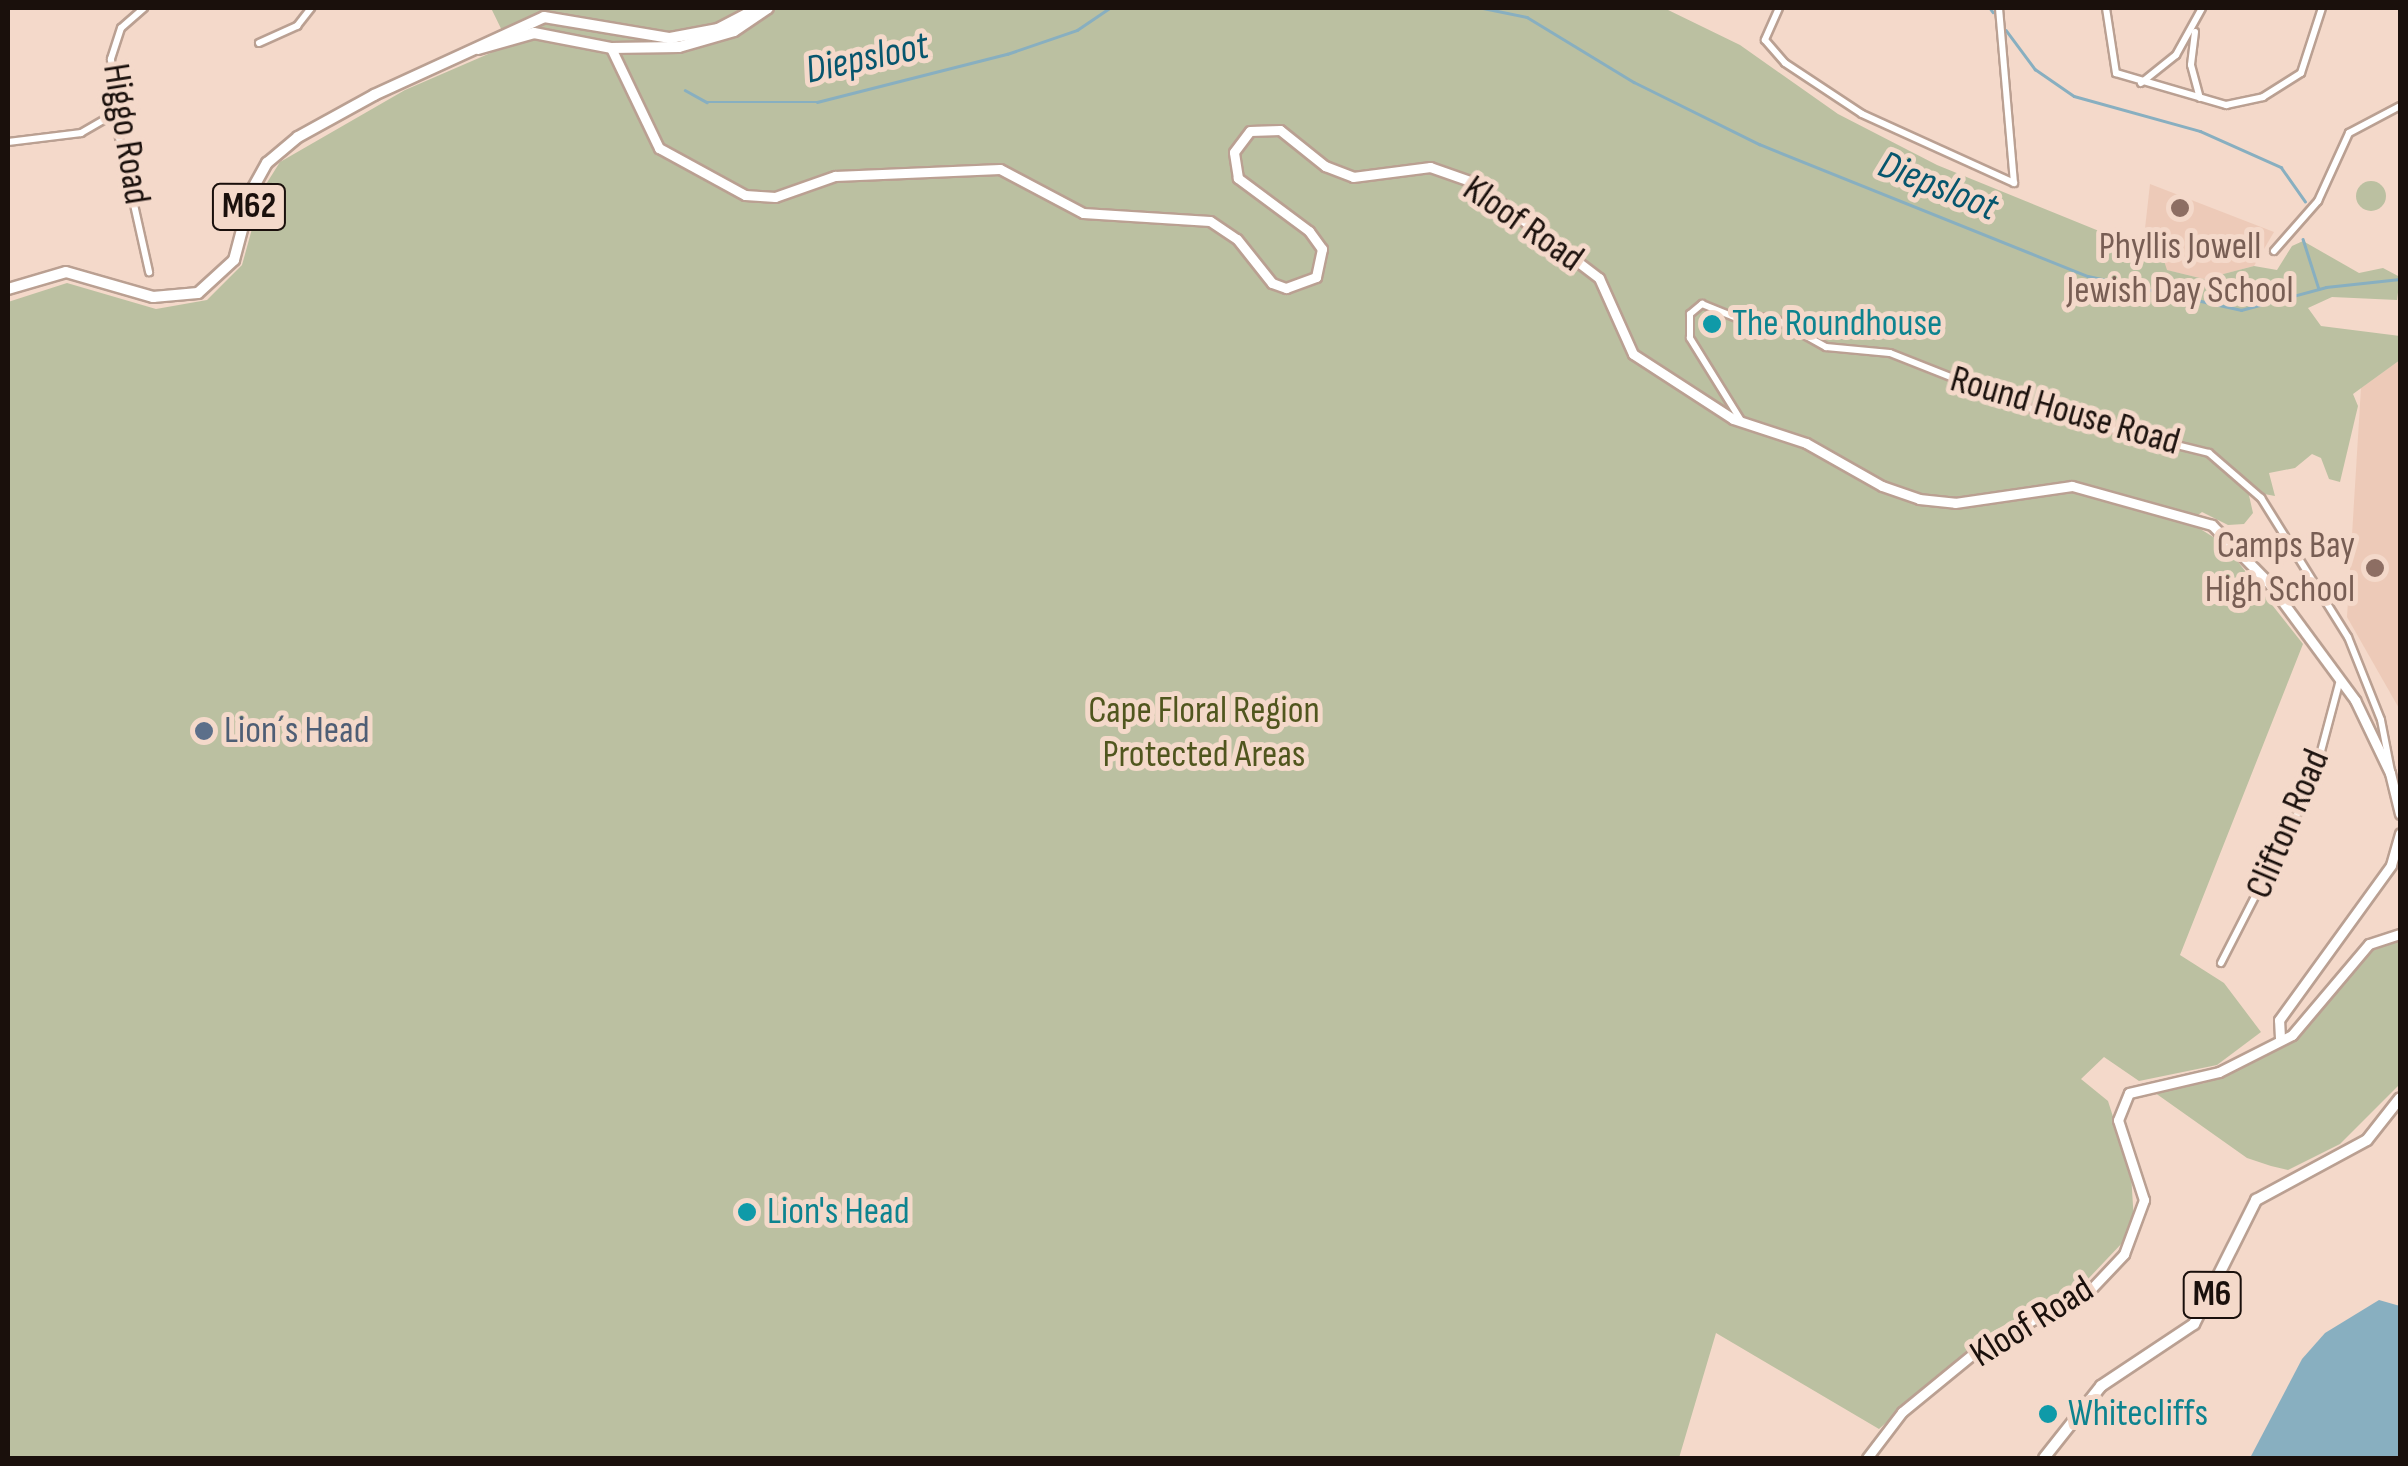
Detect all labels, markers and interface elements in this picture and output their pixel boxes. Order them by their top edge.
water label: Diepsloot [801,22,933,94]
street label: Higgo Road [92,60,160,208]
water label: Diepsloot [1871,141,2005,231]
street label: Kloof Road [1454,166,1592,282]
road number: M62 [212,177,286,237]
marker: Phyllis Jowell Jewish Day School [2169,197,2191,219]
place label: Phyllis Jowell Jewish Day School [2066,224,2294,314]
place label: The Roundhouse [1732,301,1942,347]
marker: The Roundhouse [1701,313,1723,335]
street label: Round House Road [1945,357,2185,465]
place label: Camps Bay High School [2205,523,2355,612]
marker: Camps Bay High School [2364,557,2386,579]
park label: Cape Floral Region Protected Areas [1088,688,1320,778]
place label: Lion´s Head [224,708,370,754]
marker: Lion´s Head [193,720,215,742]
street label: Clifton Road [2236,743,2340,905]
place label: Lion's Head [767,1189,909,1235]
marker: Lion's Head [736,1201,758,1223]
road number: M6 [2182,1265,2242,1325]
street label: Kloof Road [1962,1267,2102,1377]
place label: Whitecliffs [2068,1391,2208,1437]
marker: Whitecliffs [2037,1403,2059,1425]

